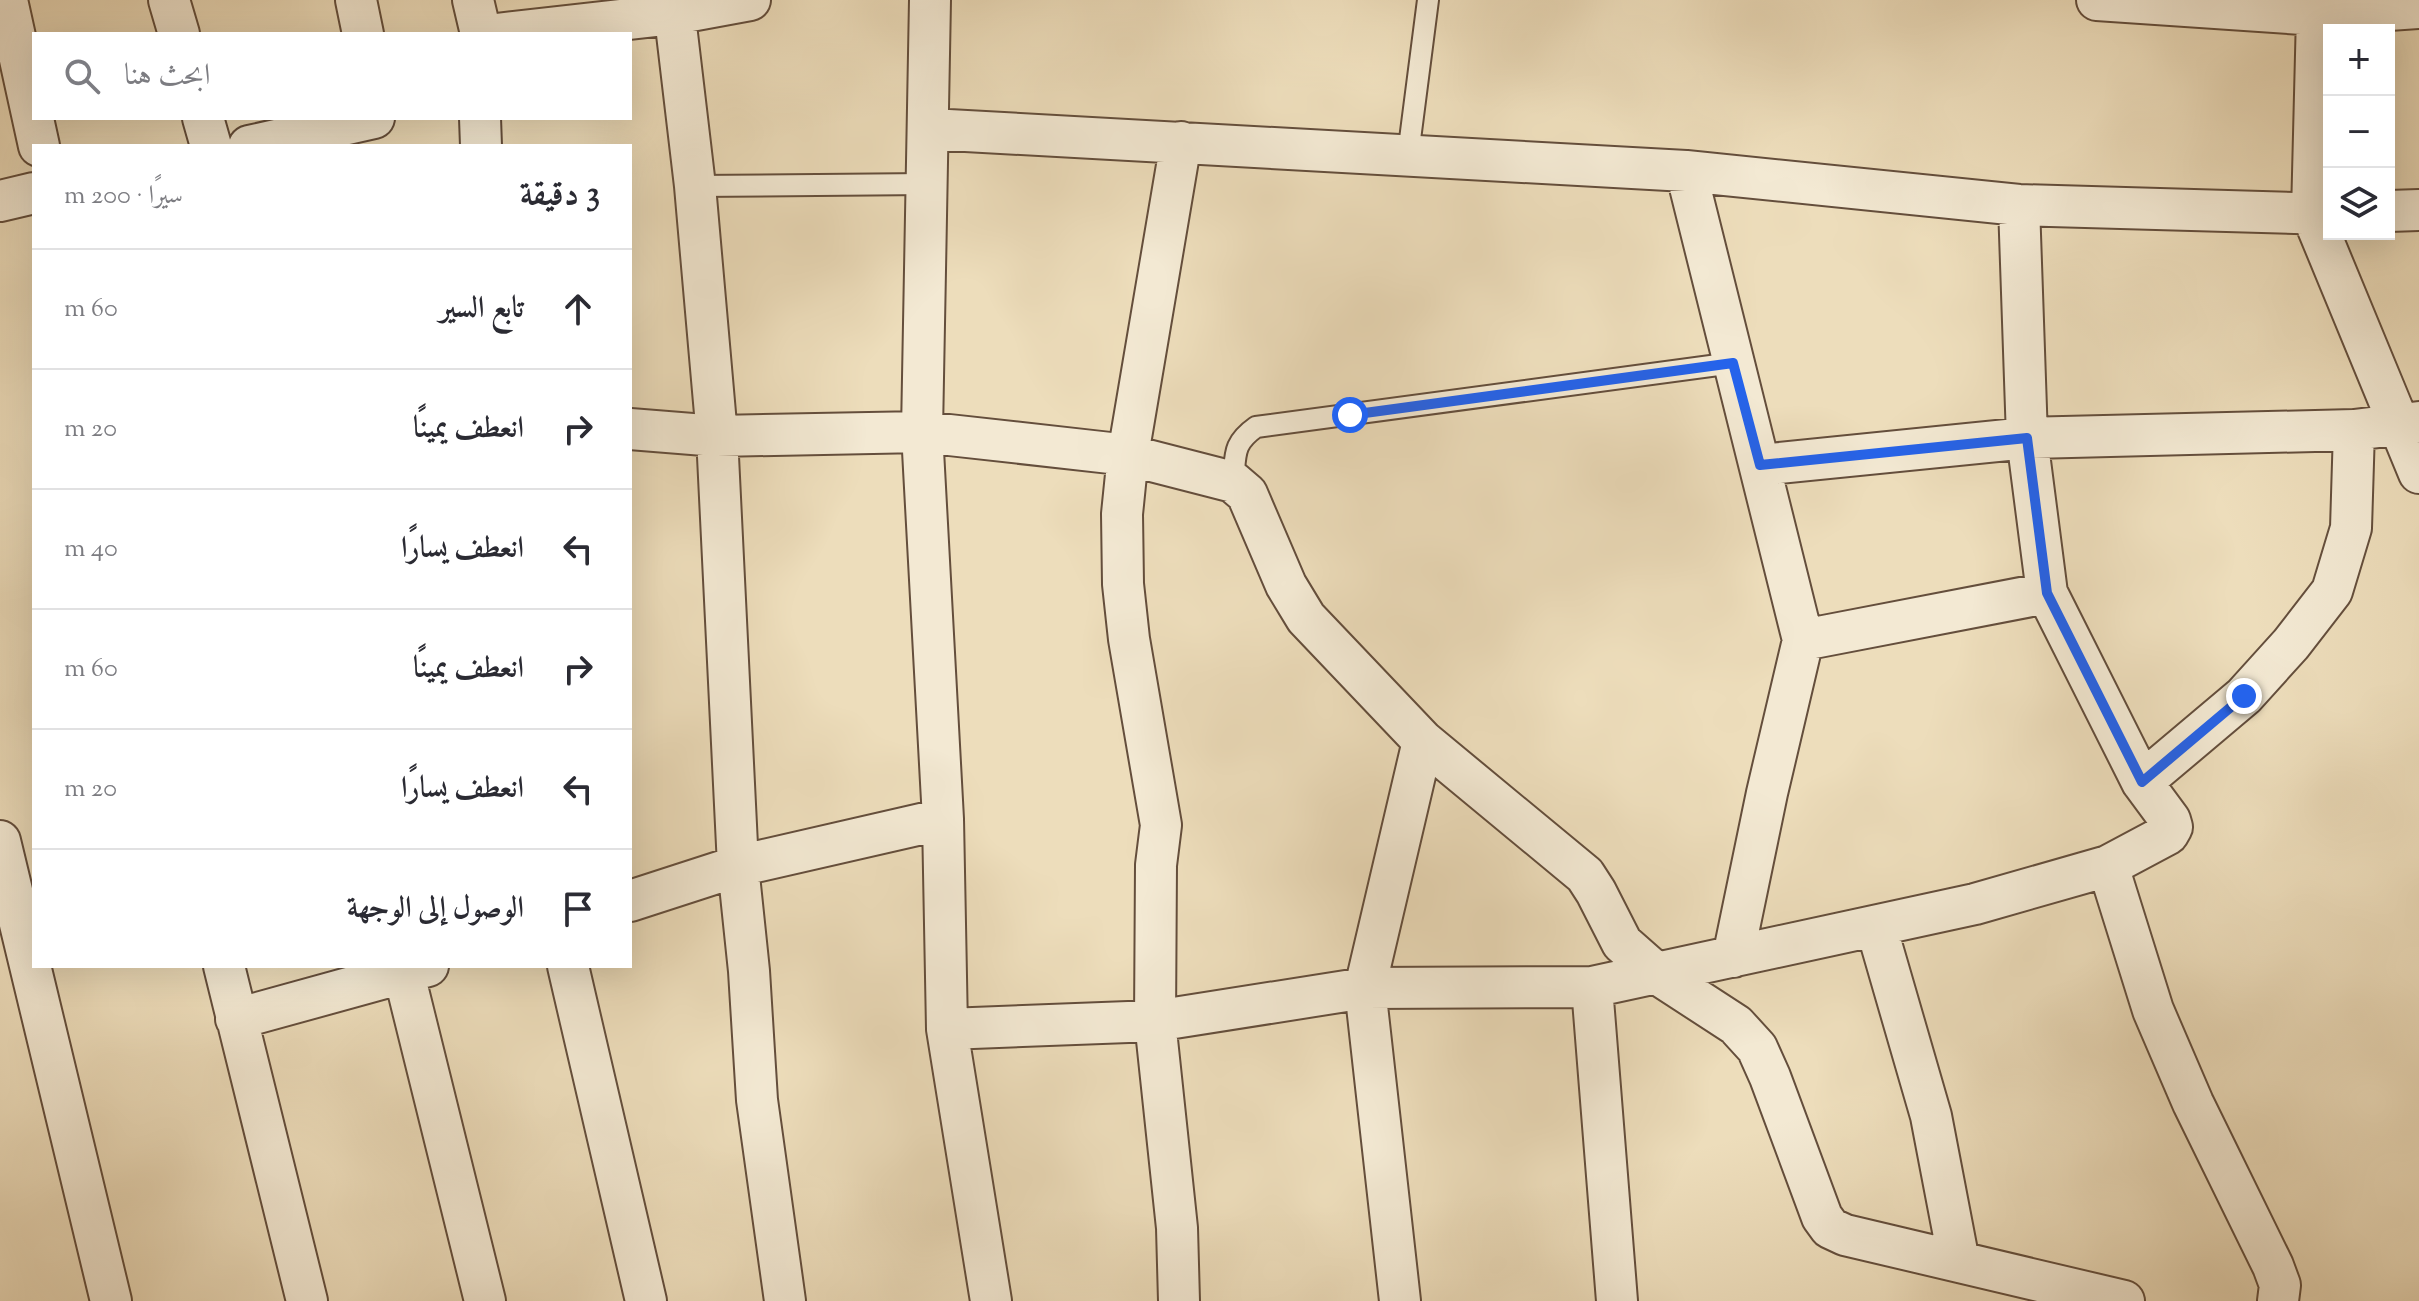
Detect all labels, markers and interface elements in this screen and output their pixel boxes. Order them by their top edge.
map controls [2323,24,2395,240]
button: + [2323,24,2395,96]
search box [32,32,632,120]
icon: search [60,54,104,98]
text: ابحث هنا [124,55,210,98]
button: − [2323,96,2395,168]
button: layers [2323,168,2395,240]
text: 3 دقيقة [520,171,600,220]
text: سيرًا · 200 m [64,178,183,215]
icon: ahead [556,287,600,331]
text: تابع السير [439,288,524,331]
text: 60 m [64,291,118,328]
route start [1332,397,1368,433]
icon: right [556,407,600,451]
text: انعطف يمينًا [413,408,524,451]
text: 20 m [64,411,117,448]
icon: left [556,527,600,571]
text: انعطف يسارًا [401,528,524,571]
text: 40 m [64,531,118,568]
icon: right [556,647,600,691]
text: انعطف يمينًا [413,648,524,691]
text: 60 m [64,651,118,688]
route end [2226,678,2262,714]
icon: left [556,767,600,811]
text: انعطف يسارًا [401,768,524,811]
text: 20 m [64,771,117,808]
icon: arrive [556,887,600,931]
text: الوصول إلى الوجهة [347,888,524,931]

